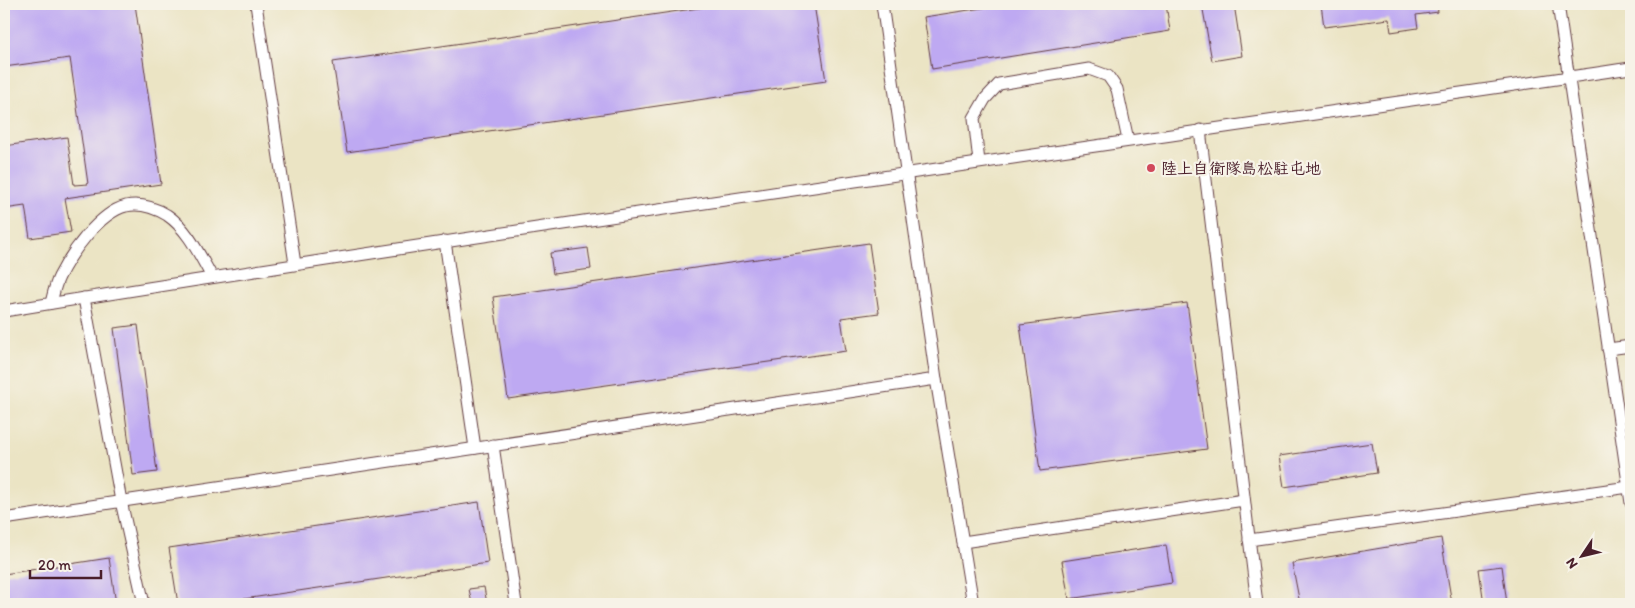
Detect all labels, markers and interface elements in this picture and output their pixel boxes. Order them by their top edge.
place label: 陸上自衛隊島松駐屯地 [1161,159,1321,178]
marker: 陸上自衛隊島松駐屯地 [1145,162,1157,174]
north arrow [1558,530,1608,580]
scale bar [30,548,101,580]
text: N [1562,554,1581,572]
text: 20 m [38,556,72,574]

